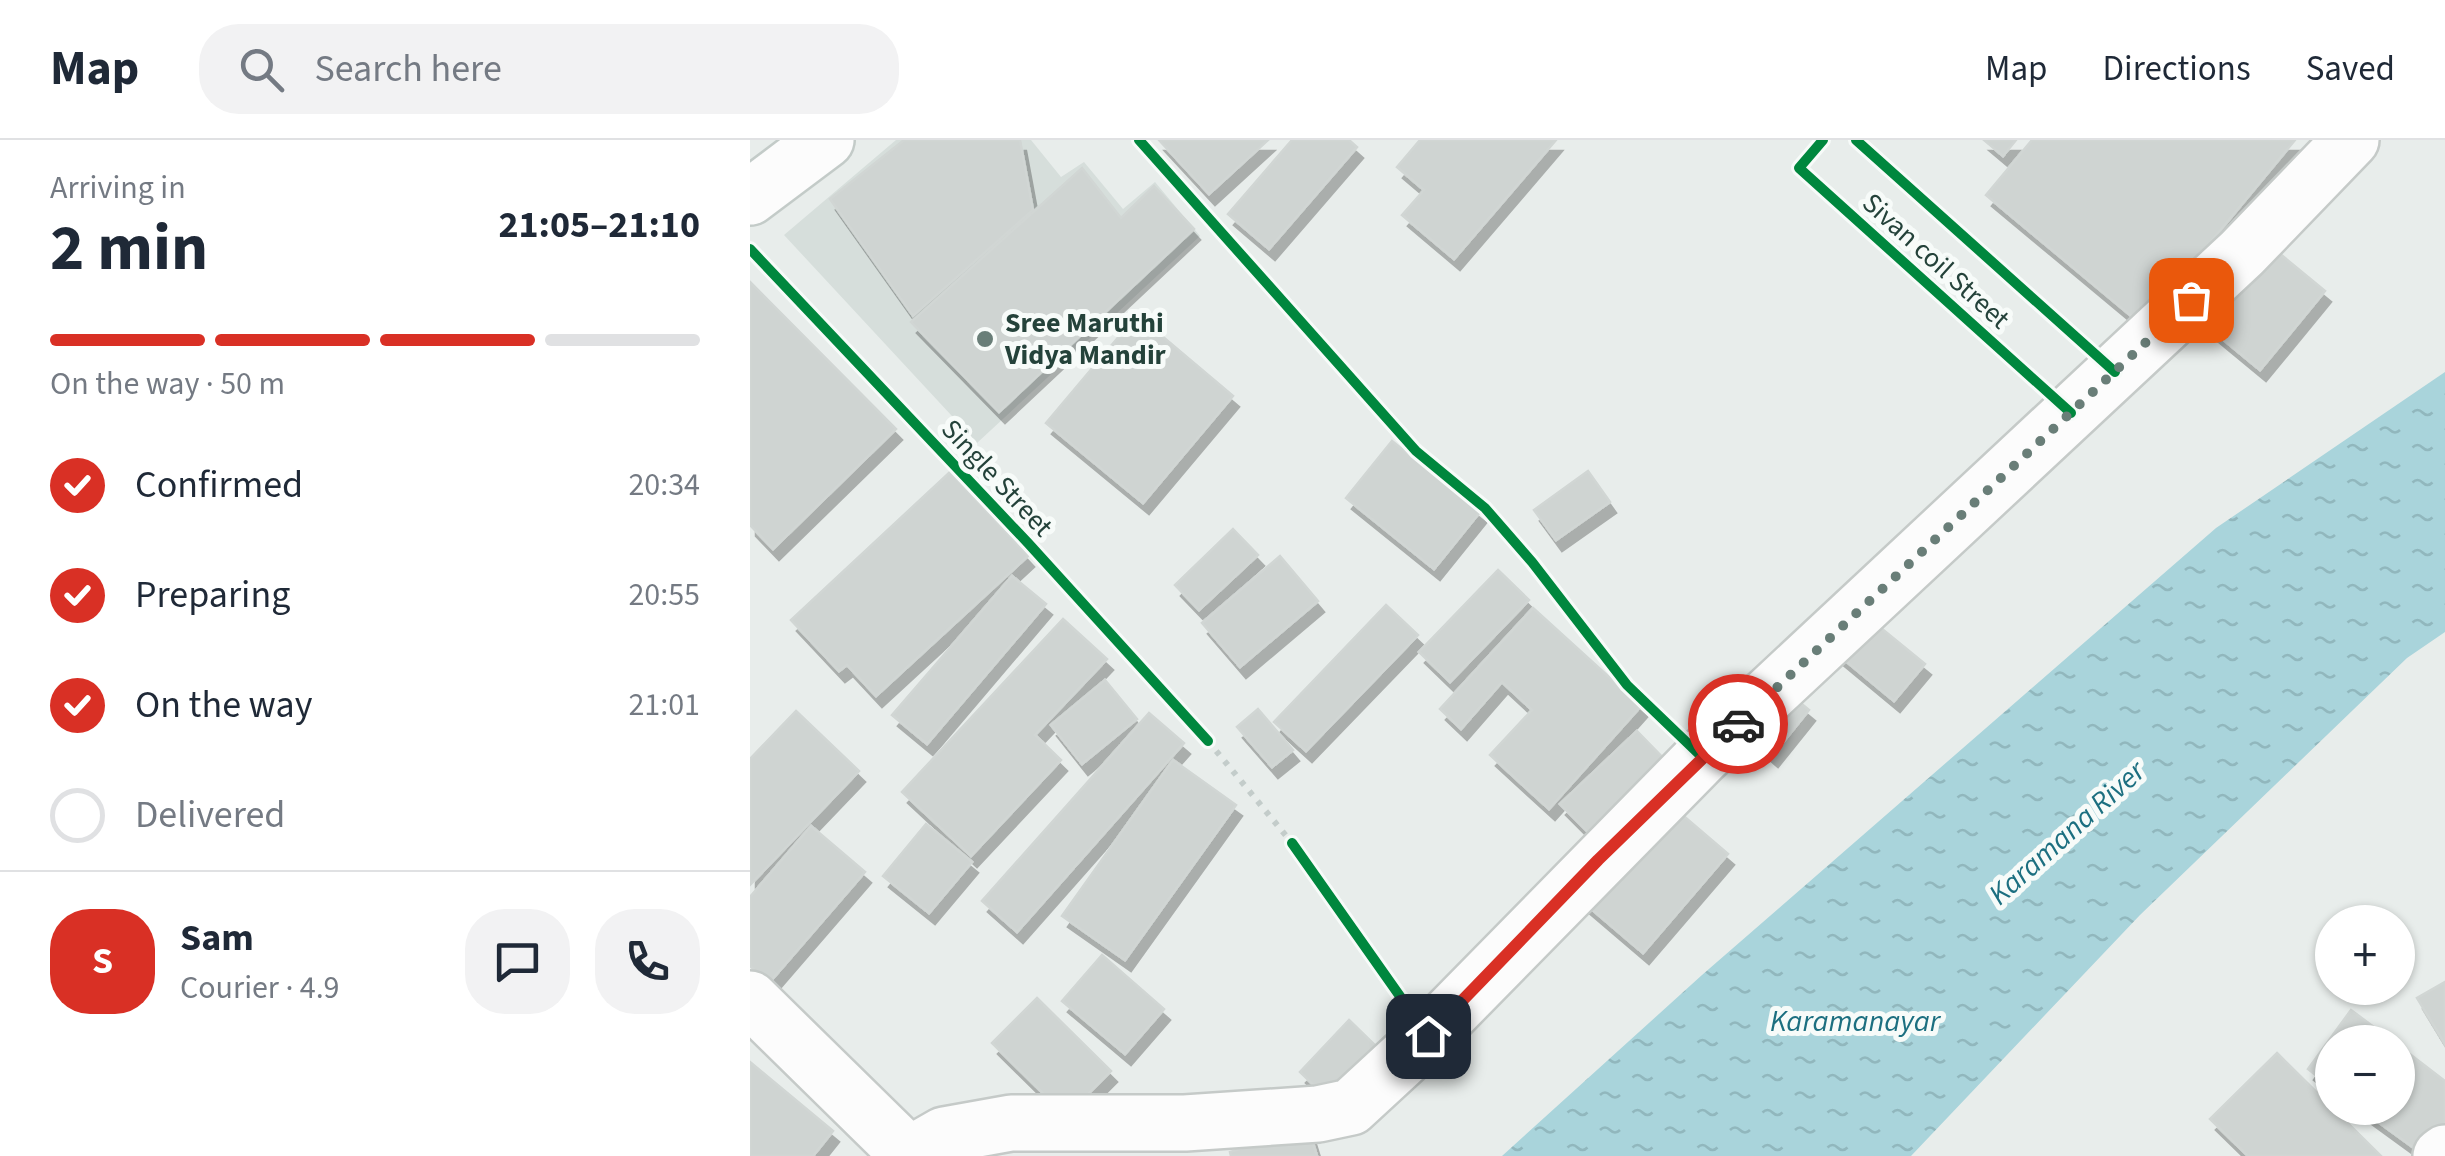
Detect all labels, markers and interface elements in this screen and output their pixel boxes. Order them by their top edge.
search box [199,24,899,114]
text: Map [50,35,139,103]
icon: search [234,42,289,97]
text: Search here [314,42,502,96]
text: Map [1985,44,2048,94]
text: Directions [2103,44,2251,94]
text: Saved [2306,44,2395,94]
text: Arriving in [50,165,186,211]
street label: Sivan coil Street [1853,184,2019,339]
text: 21:05–21:10 [498,198,700,252]
text: 2 min [50,202,208,295]
pin [2149,258,2234,343]
icon: bag [2164,273,2219,328]
place label: Sree Maruthi Vidya Mandir [1004,303,1167,375]
marker: Sree Maruthi Vidya Mandir [974,328,996,350]
text: On the way · 50 m [50,361,285,407]
street label: Single Street [932,410,1062,546]
icon: check [50,458,105,513]
text: Confirmed [135,458,303,512]
text: 20:34 [628,462,700,508]
icon: check [50,568,105,623]
text: Preparing [135,568,290,622]
text: 20:55 [628,572,700,618]
courier [1688,674,1788,774]
icon: check [50,678,105,733]
text: On the way [135,678,312,732]
text: 21:01 [628,682,700,728]
icon: car [1711,697,1766,752]
water label: Karamana River [1979,750,2156,915]
text: Delivered [135,788,285,842]
map controls [2315,905,2415,1125]
button: + [2315,905,2415,1005]
button: chat [465,909,570,1014]
button: phone [595,909,700,1014]
text: Sam [180,911,254,965]
text: S [92,934,113,988]
text: Courier · 4.9 [180,965,340,1011]
pin [1386,994,1471,1079]
water label: Karamanayar [1770,1000,1942,1043]
icon: home [1401,1009,1456,1064]
button: − [2315,1025,2415,1125]

